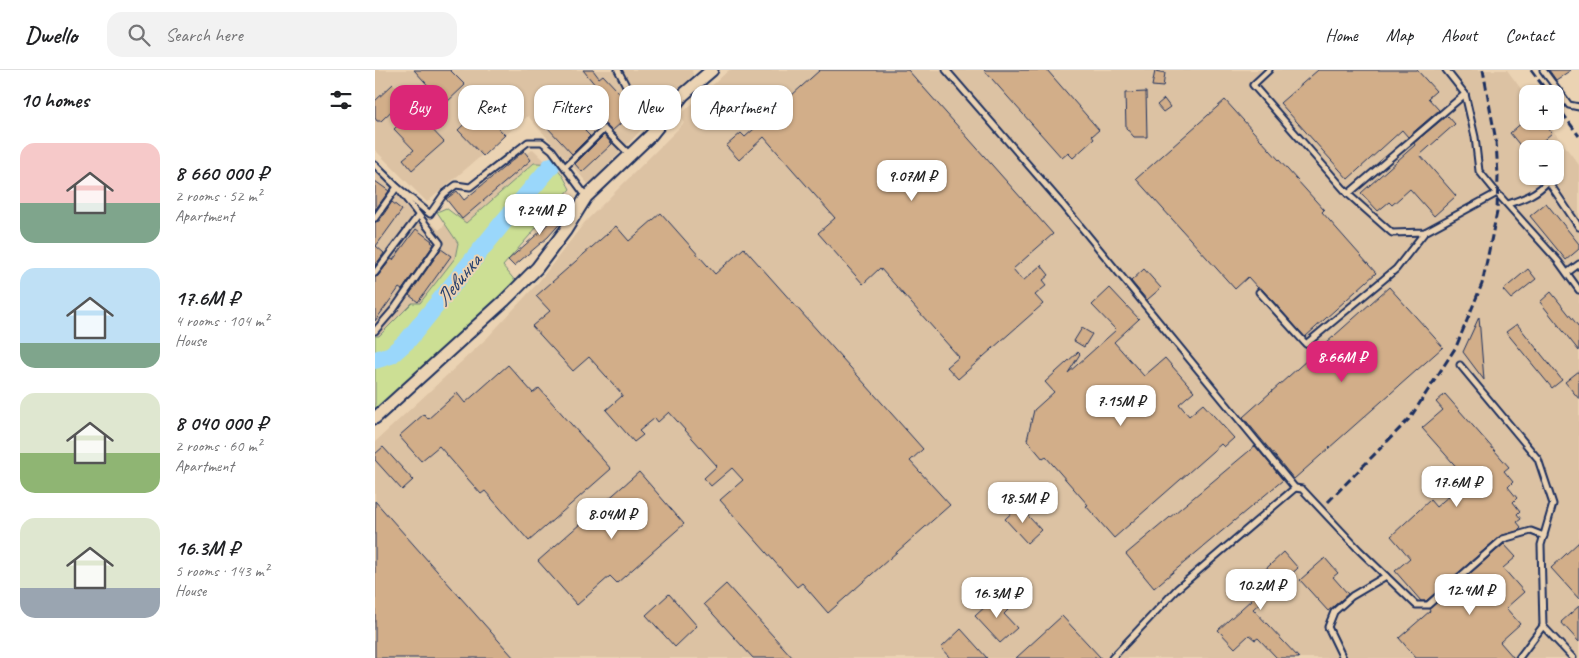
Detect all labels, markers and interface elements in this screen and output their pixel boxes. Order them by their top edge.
search box [107,12,457,57]
text: Dwello [25,20,77,50]
icon: search [125,21,153,49]
text: Search here [165,23,243,47]
text: Home [1325,24,1358,46]
text: Map [1386,24,1413,46]
text: About [1441,24,1477,46]
text: Contact [1505,24,1554,46]
chip: Buy [390,85,448,130]
chip: Rent [458,85,524,130]
chip: Filters [534,85,609,130]
chip: New [619,85,681,130]
chip: Apartment [691,85,793,130]
map controls [1519,85,1564,185]
button: + [1519,85,1564,130]
icon: filters [327,86,355,114]
text: 10 homes [20,87,89,113]
button: − [1519,140,1564,185]
text: 8 660 000 ₽ [175,160,268,186]
pin: 9.07M ₽ [866,160,958,202]
icon: home [60,163,120,223]
text: 9.07M ₽ [888,166,936,186]
text: 2 rooms · 52 m² [175,186,261,206]
pin: 9.24M ₽ [494,194,586,236]
text: 9.24M ₽ [516,200,564,220]
text: Apartment [175,206,234,226]
water label: Левинка [429,247,488,311]
text: 17.6M ₽ [175,285,239,311]
icon: home [60,288,120,348]
text: 4 rooms · 104 m² [175,311,269,331]
text: House [175,331,206,351]
pin: 8.66M ₽ [1296,340,1388,383]
text: 8.66M ₽ [1317,347,1367,367]
pin: 7.15M ₽ [1075,384,1167,427]
text: 7.15M ₽ [1097,391,1145,411]
text: 8 040 000 ₽ [175,410,267,436]
icon: home [60,413,120,473]
text: 2 rooms · 60 m² [175,436,261,456]
text: Apartment [175,456,234,476]
pin: 17.6M ₽ [1411,466,1503,508]
text: 17.6M ₽ [1433,472,1481,492]
pin: 18.5M ₽ [977,482,1069,524]
text: 18.5M ₽ [999,488,1047,508]
pin: 8.04M ₽ [566,498,658,540]
text: 8.04M ₽ [588,504,636,524]
text: 16.3M ₽ [175,535,239,561]
icon: home [60,538,120,598]
text: 5 rooms · 143 m² [175,561,269,581]
pin: 10.2M ₽ [1215,568,1307,611]
pin: 12.4M ₽ [1424,574,1516,616]
text: 10.2M ₽ [1237,575,1285,595]
pin: 16.3M ₽ [951,576,1043,619]
text: 12.4M ₽ [1446,580,1494,600]
text: House [175,581,206,601]
text: 16.3M ₽ [973,583,1021,603]

